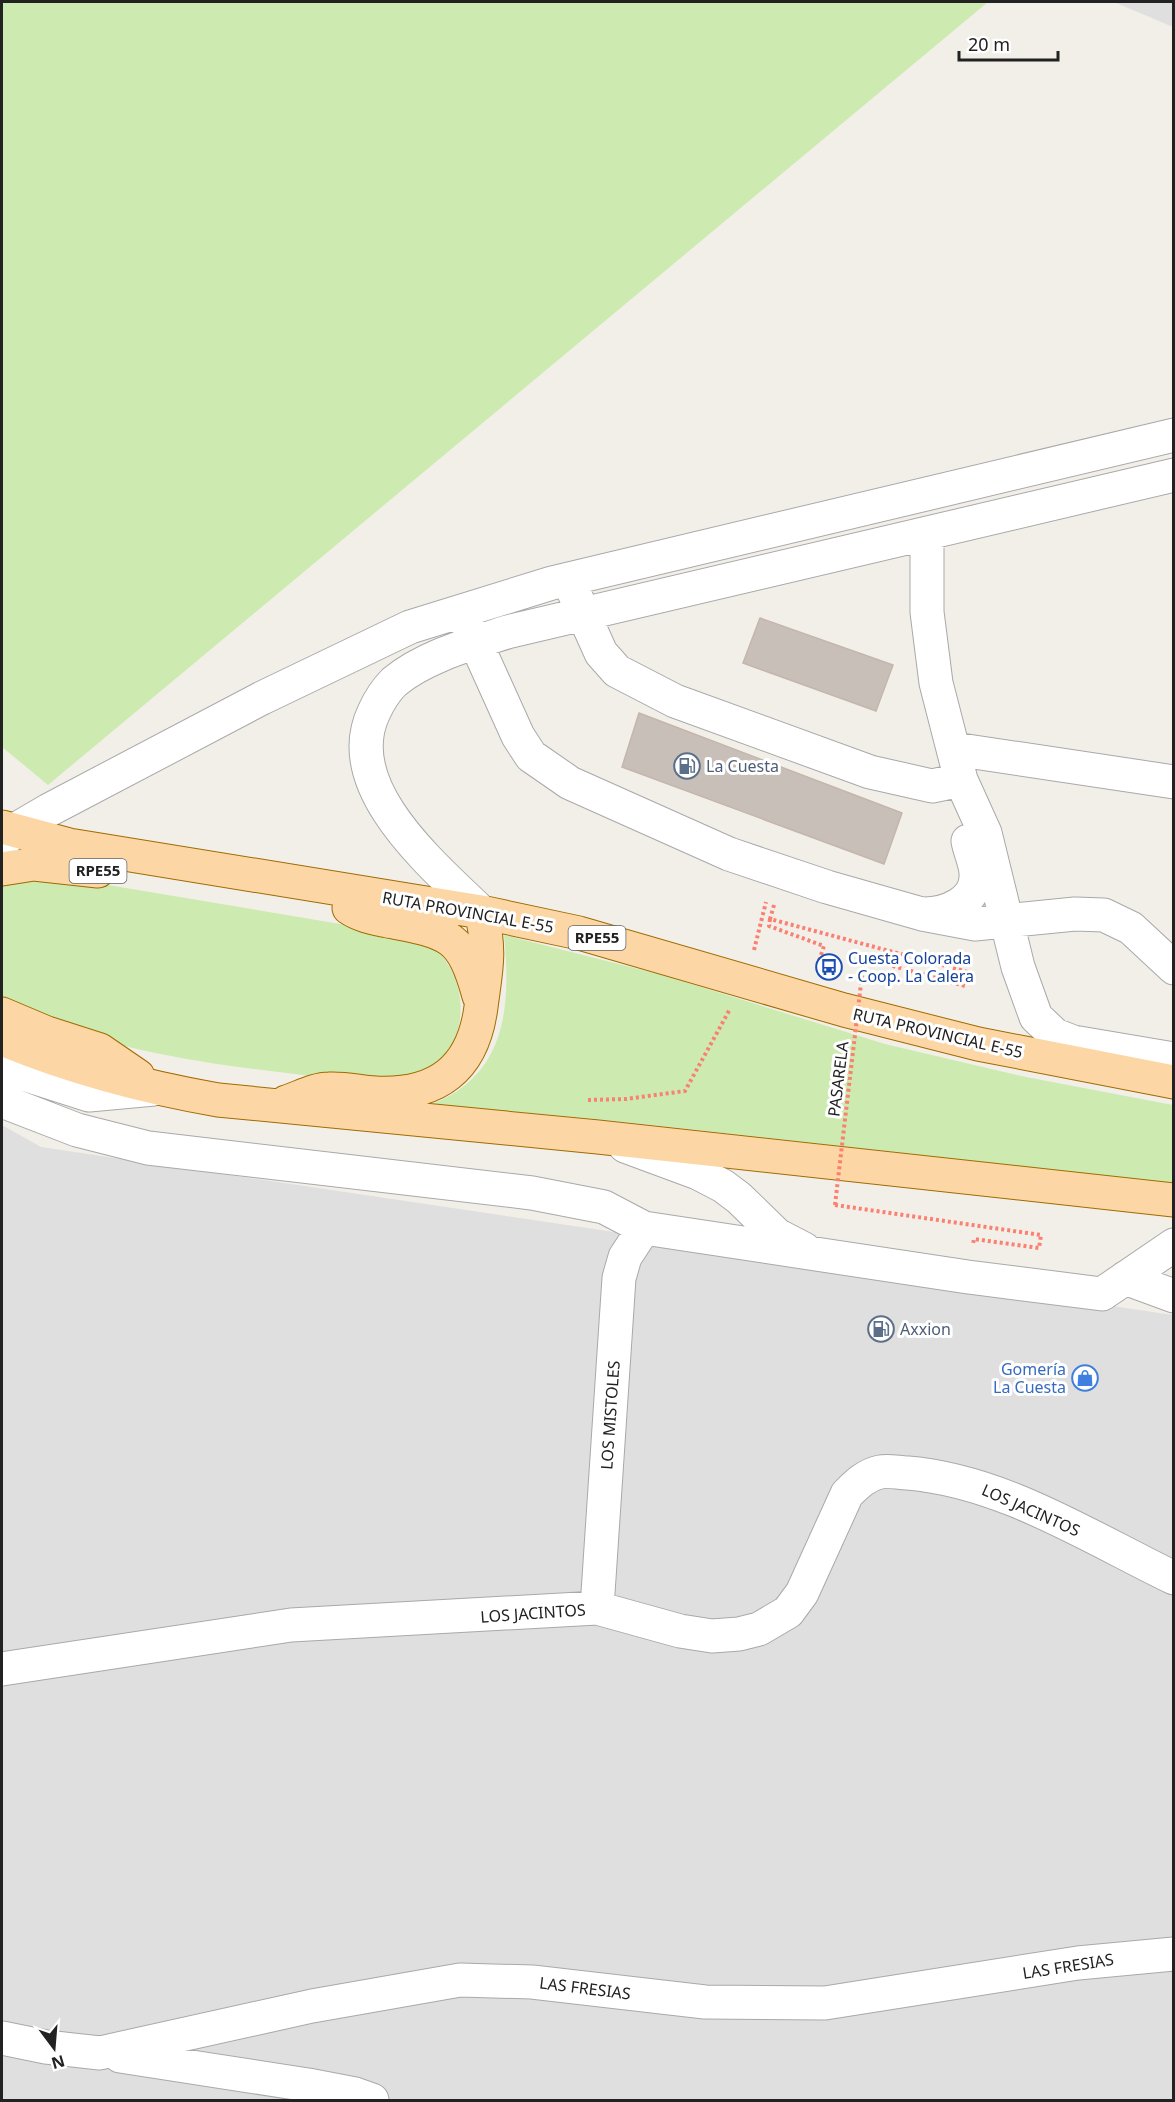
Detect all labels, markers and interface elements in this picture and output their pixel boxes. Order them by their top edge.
scale bar [959,24,1058,62]
text: 20 m [968,32,1010,56]
fuel station icon: La Cuesta [672,751,702,781]
place label: La Cuesta [706,755,779,777]
road number: RPE55 [70,859,126,883]
street label: RUTA PROVINCIAL E-55 [381,886,555,938]
road number: RPE55 [568,926,626,950]
place label: Cuesta Colorada - Coop. La Calera [848,947,974,987]
bus stop icon: Cuesta Colorada - Coop. La Calera [814,952,844,982]
street label: RUTA PROVINCIAL E-55 [851,1003,1025,1063]
street label: PASARELA [822,1039,854,1118]
fuel station icon: Axxion [866,1314,896,1344]
place label: Axxion [900,1318,951,1340]
place label: Gomería La Cuesta [993,1358,1066,1398]
street label: LOS MISTOLES [595,1359,625,1470]
shop icon: Gomería La Cuesta [1070,1363,1100,1393]
street label: LOS JACINTOS [978,1479,1084,1542]
street label: LOS JACINTOS [480,1598,587,1628]
street label: LAS FRESIAS [1021,1948,1115,1984]
street label: LAS FRESIAS [538,1971,632,2005]
north arrow [24,2018,84,2078]
text: N [49,2050,67,2075]

